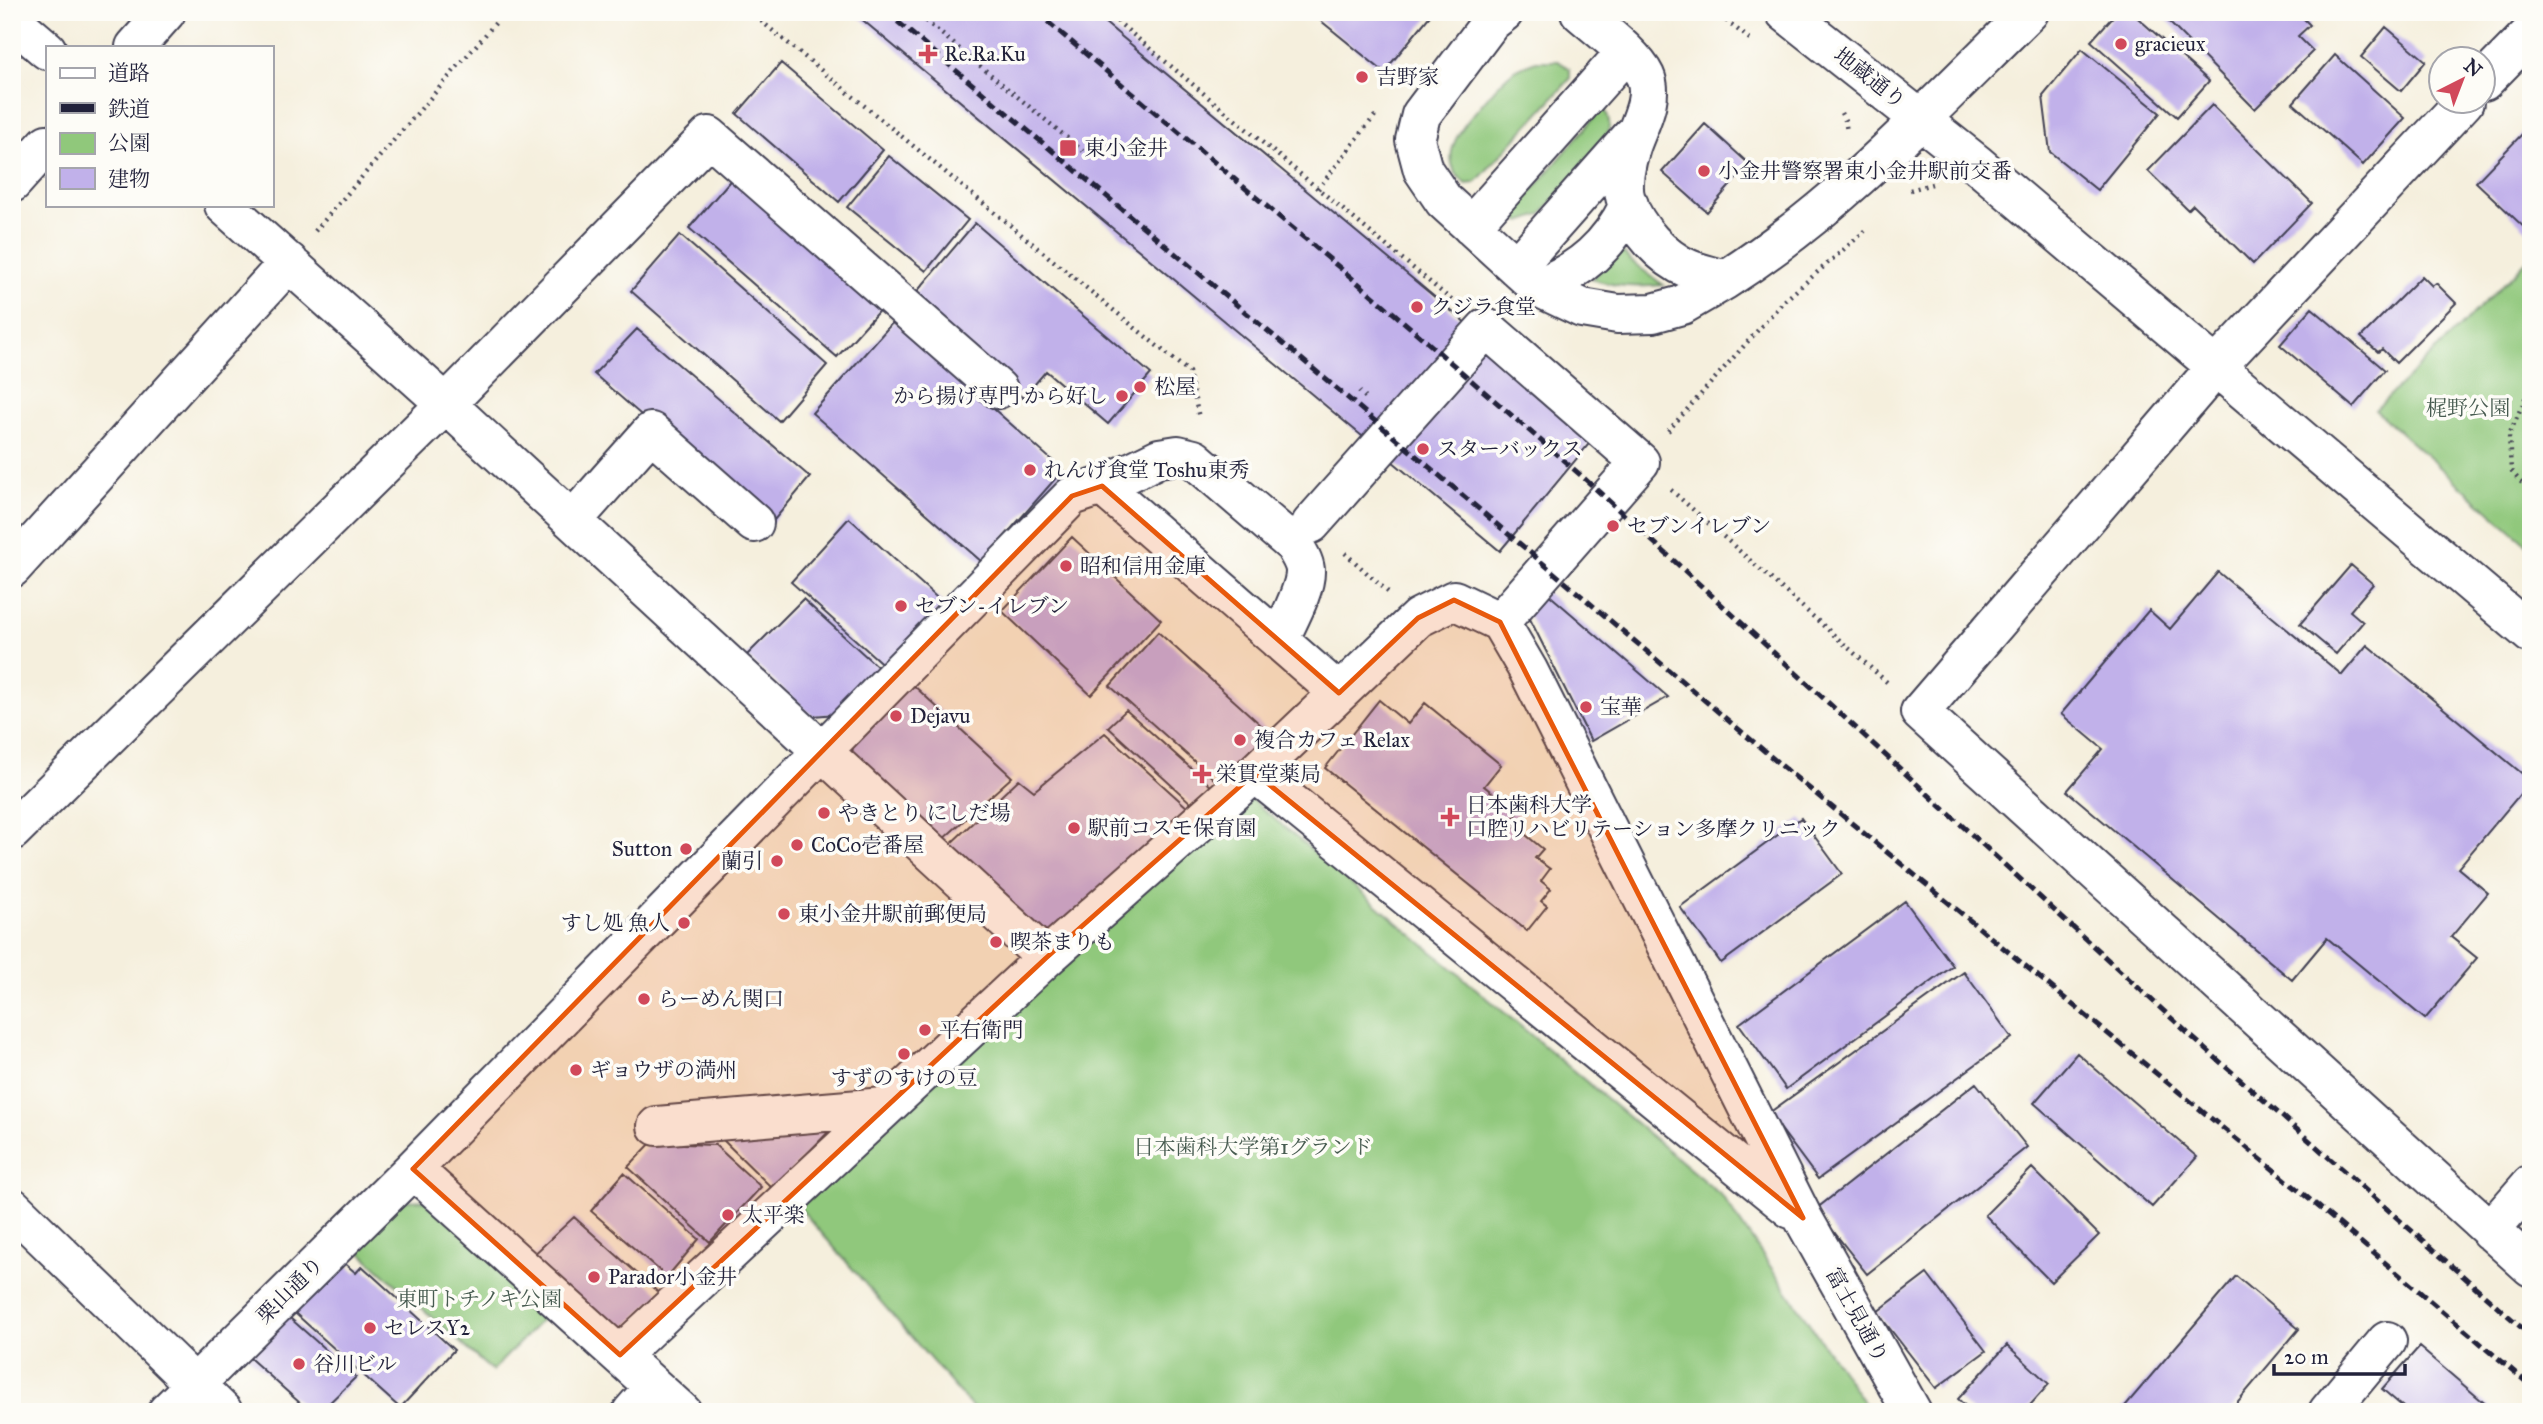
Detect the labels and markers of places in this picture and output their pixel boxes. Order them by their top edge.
place label: gracieux [2135,31,2206,57]
marker: gracieux [2113,36,2129,52]
place label: Re.Ra.Ku [944,41,1026,67]
marker: Re.Ra.Ku [918,44,938,64]
place label: 吉野家 [1376,64,1439,90]
marker: 吉野家 [1354,69,1370,85]
place label: 東小金井 [1084,135,1168,161]
marker: 東小金井 [1058,138,1078,158]
place label: 小金井警察署東小金井駅前交番 [1718,158,2012,184]
marker: 小金井警察署東小金井駅前交番 [1696,163,1712,179]
place label: クジラ食堂 [1431,294,1536,320]
marker: クジラ食堂 [1409,299,1425,315]
place label: 松屋 [1154,374,1196,400]
marker: 松屋 [1132,379,1148,395]
place label: から揚げ専門 から好し [893,383,1108,409]
marker: から揚げ専門 から好し [1114,388,1130,404]
place label: スターバックス [1437,436,1583,462]
marker: スターバックス [1415,441,1431,457]
place label: れんげ食堂 Toshu東秀 [1044,457,1249,483]
marker: れんげ食堂 Toshu東秀 [1022,462,1038,478]
place label: セブンイレブン [1627,513,1771,539]
marker: セブンイレブン [1605,518,1621,534]
place label: 昭和信用金庫 [1080,553,1206,579]
marker: 昭和信用金庫 [1058,558,1074,574]
place label: セブン-イレブン [915,593,1069,619]
marker: セブン-イレブン [893,598,909,614]
place label: 宝華 [1600,694,1642,720]
marker: 宝華 [1578,699,1594,715]
place label: Dejavu [910,703,970,729]
marker: Dejavu [888,708,904,724]
place label: 複合カフェ Relax [1254,727,1410,753]
marker: 複合カフェ Relax [1232,732,1248,748]
place label: 栄貫堂薬局 [1216,761,1321,787]
marker: 栄貫堂薬局 [1194,766,1210,782]
place label: 日本歯科大学 口腔リハビリテーション多摩クリニック [1466,792,1841,842]
place label: やきとり にしだ場 [838,800,1011,826]
marker: やきとり にしだ場 [816,805,832,821]
marker: 日本歯科大学 口腔リハビリテーション多摩クリニック [1440,807,1460,827]
place label: 駅前コスモ保育園 [1088,815,1256,841]
marker: 駅前コスモ保育園 [1066,820,1082,836]
place label: CoCo壱番屋 [811,832,924,858]
place label: Sutton [612,836,672,862]
marker: CoCo壱番屋 [789,837,805,853]
marker: Sutton [678,841,694,857]
place label: 蘭引 [721,848,763,874]
marker: 蘭引 [769,853,785,869]
place label: 東小金井駅前郵便局 [798,901,987,927]
marker: 東小金井駅前郵便局 [776,906,792,922]
place label: すし処 魚人 [560,910,670,936]
marker: すし処 魚人 [676,915,692,931]
place label: 喫茶まりも [1010,929,1115,955]
marker: 喫茶まりも [988,934,1004,950]
place label: らーめん関口 [658,986,784,1012]
marker: らーめん関口 [636,991,652,1007]
place label: 平右衛門 [939,1017,1023,1043]
marker: 平右衛門 [917,1022,933,1038]
marker: すずのすけの豆 [896,1046,912,1062]
place label: ギョウザの満州 [590,1057,737,1083]
marker: ギョウザの満州 [568,1062,584,1078]
place label: すずのすけの豆 [830,1065,978,1091]
place label: 太平楽 [742,1202,805,1228]
marker: 太平楽 [720,1207,736,1223]
place label: Parador小金井 [608,1264,737,1290]
marker: Parador小金井 [586,1269,602,1285]
place label: セレスY2 [384,1315,471,1341]
marker: セレスY2 [362,1320,378,1336]
place label: 谷川ビル [313,1351,397,1377]
marker: 谷川ビル [291,1356,307,1372]

